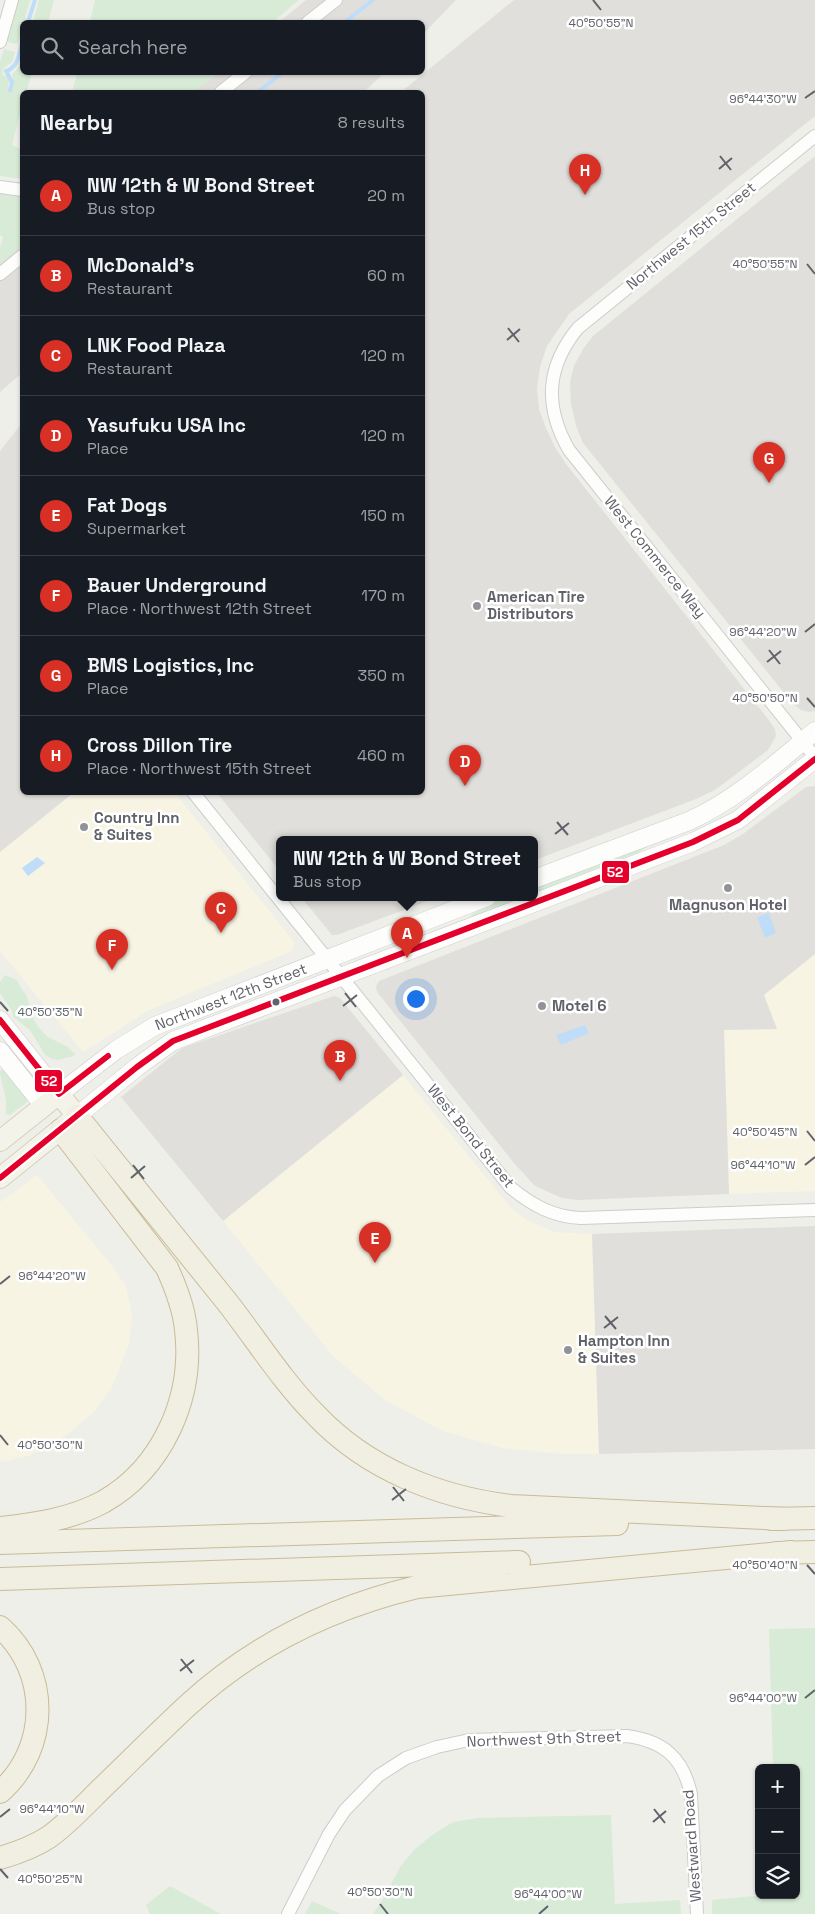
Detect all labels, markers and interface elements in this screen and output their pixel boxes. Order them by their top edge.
text: 40°50'55"N [568,15,634,31]
search box [20,20,425,75]
icon: search [38,34,66,62]
text: Search here [78,35,188,60]
text: 96°44'30"W [729,91,797,107]
text: Nearby [40,109,113,136]
text: 8 results [338,112,405,133]
pin: H [569,154,601,195]
text: NW 12th & W Bond Street [87,173,315,198]
street label: Northwest 15th Street [622,177,759,294]
text: A [51,185,61,206]
text: 20 m [367,185,405,206]
text: Bus stop [87,198,155,219]
text: McDonald's [87,253,194,278]
text: 40°50'55"N [732,256,798,272]
text: B [51,265,61,286]
text: 60 m [367,265,405,286]
text: Restaurant [87,278,173,299]
text: LNK Food Plaza [87,333,225,358]
text: C [51,345,61,366]
text: 120 m [361,345,405,366]
text: Restaurant [87,358,173,379]
text: Yasufuku USA Inc [87,413,246,438]
text: D [51,425,61,446]
text: 120 m [361,425,405,446]
text: Place [87,438,129,459]
pin: G [753,442,785,483]
street label: West Commerce Way [600,492,710,622]
text: Fat Dogs [87,493,167,518]
text: E [52,505,60,526]
text: 150 m [361,505,405,526]
text: Supermarket [87,518,186,539]
text: Bauer Underground [87,573,267,598]
text: F [52,585,60,606]
text: 170 m [361,585,405,606]
place label: American Tire Distributors [487,587,585,623]
text: Place · Northwest 12th Street [87,598,312,619]
marker: American Tire Distributors [471,600,483,612]
text: 96°44'20"W [729,624,797,640]
text: BMS Logistics, Inc [87,653,254,678]
text: G [51,665,61,686]
text: 350 m [358,665,405,686]
text: Place [87,678,129,699]
text: 40°50'50"N [732,690,798,706]
text: Cross Dillon Tire [87,733,232,758]
text: H [51,745,61,766]
text: 460 m [357,745,405,766]
pin: D [449,745,481,786]
text: Place · Northwest 15th Street [87,758,312,779]
place label: Country Inn & Suites [94,808,179,844]
marker: Country Inn & Suites [78,821,90,833]
popup [276,836,538,901]
text: NW 12th & W Bond Street [293,846,521,871]
line badge: 52 [601,860,630,884]
text: 52 [607,863,623,881]
text: Bus stop [293,871,362,892]
marker: Magnuson Hotel [722,882,734,894]
pin: C [205,892,237,933]
place label: Magnuson Hotel [669,895,787,914]
pin: A [391,917,423,958]
pin: F [96,929,128,970]
street label: Northwest 12th Street [152,959,310,1034]
your location [403,986,429,1012]
place label: Motel 6 [552,996,606,1015]
unlabelled marker [271,997,281,1007]
marker: Motel 6 [536,1000,548,1012]
text: 40°50'35"N [17,1004,83,1020]
pin: B [324,1040,356,1081]
line badge: 52 [34,1069,63,1093]
text: 52 [41,1072,57,1090]
street label: West Bond Street [424,1080,519,1191]
text: 40°50'45"N [733,1124,797,1140]
text: 96°44'10"W [730,1157,796,1173]
pin: E [359,1222,391,1263]
text: 96°44'20"W [18,1268,86,1284]
place label: Hampton Inn & Suites [578,1331,670,1367]
marker: Hampton Inn & Suites [562,1344,574,1356]
text: 40°50'30"N [17,1437,83,1453]
text: 40°50'40"N [732,1557,798,1573]
text: 96°44'00"W [729,1690,797,1706]
street label: Northwest 9th Street [466,1726,622,1751]
map controls [755,1764,800,1899]
button: + [755,1764,800,1809]
street label: Westward Road [678,1789,705,1903]
text: 96°44'10"W [19,1801,85,1817]
button: − [755,1809,800,1854]
button: layers [755,1854,800,1899]
text: 40°50'25"N [17,1871,83,1887]
text: 40°50'30"N [347,1884,413,1900]
text: 96°44'00"W [514,1886,582,1902]

